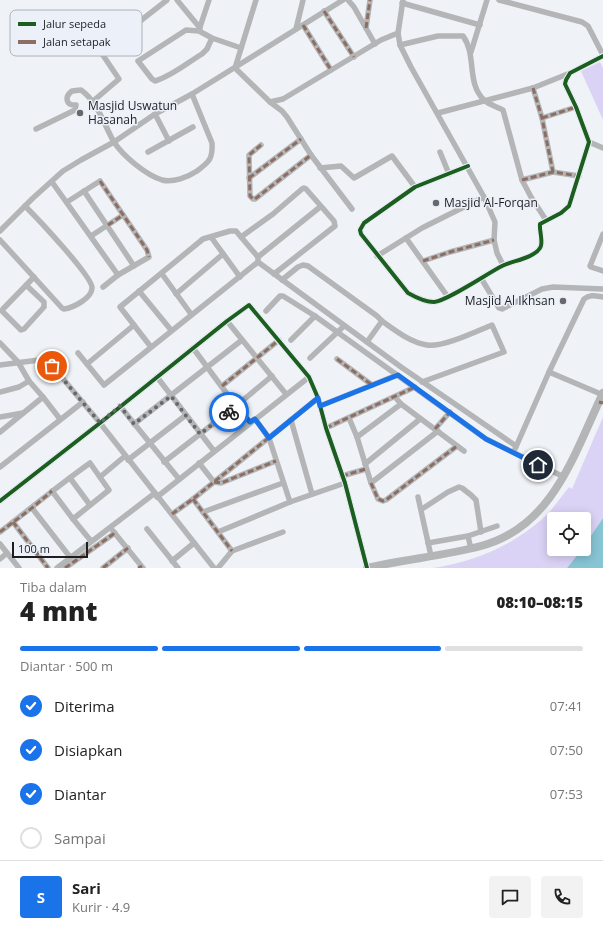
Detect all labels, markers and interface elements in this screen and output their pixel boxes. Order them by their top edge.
legend [10,10,142,56]
text: Jalur sepeda [42,16,106,31]
text: Jalan setapak [42,34,111,49]
place label: Masjid Uswatun Hasanah [88,97,177,128]
marker: Masjid Uswatun Hasanah [75,108,85,118]
place label: Masjid Al-Forqan [444,194,538,211]
marker: Masjid Al-Forqan [431,198,441,208]
place label: Masjid Al Ikhsan [465,292,555,309]
marker: Masjid Al Ikhsan [558,296,568,306]
pin [35,349,69,383]
icon: bag [41,355,63,377]
courier [209,392,249,432]
icon: bike [218,401,240,423]
pin [521,448,555,482]
icon: home [527,454,549,476]
map controls [547,512,591,556]
button: locate [547,512,591,556]
scale bar [12,540,88,559]
text: 100 m [18,541,50,556]
text: Tiba dalam [20,578,87,596]
text: 08:10–08:15 [497,592,583,612]
text: 4 mnt [20,593,97,629]
text: Diantar · 500 m [20,657,113,675]
icon: check [20,695,42,717]
text: Diterima [54,696,115,716]
text: 07:41 [550,697,583,715]
icon: check [20,739,42,761]
text: Disiapkan [54,740,123,760]
text: 07:50 [550,741,583,759]
icon: check [20,783,42,805]
text: Diantar [54,784,106,804]
text: 07:53 [550,785,583,803]
text: Sampai [54,828,106,848]
button: chat [489,876,531,918]
button: phone [541,876,583,918]
text: Sari [72,878,101,898]
text: S [37,887,45,907]
text: Kurir · 4.9 [72,898,130,916]

